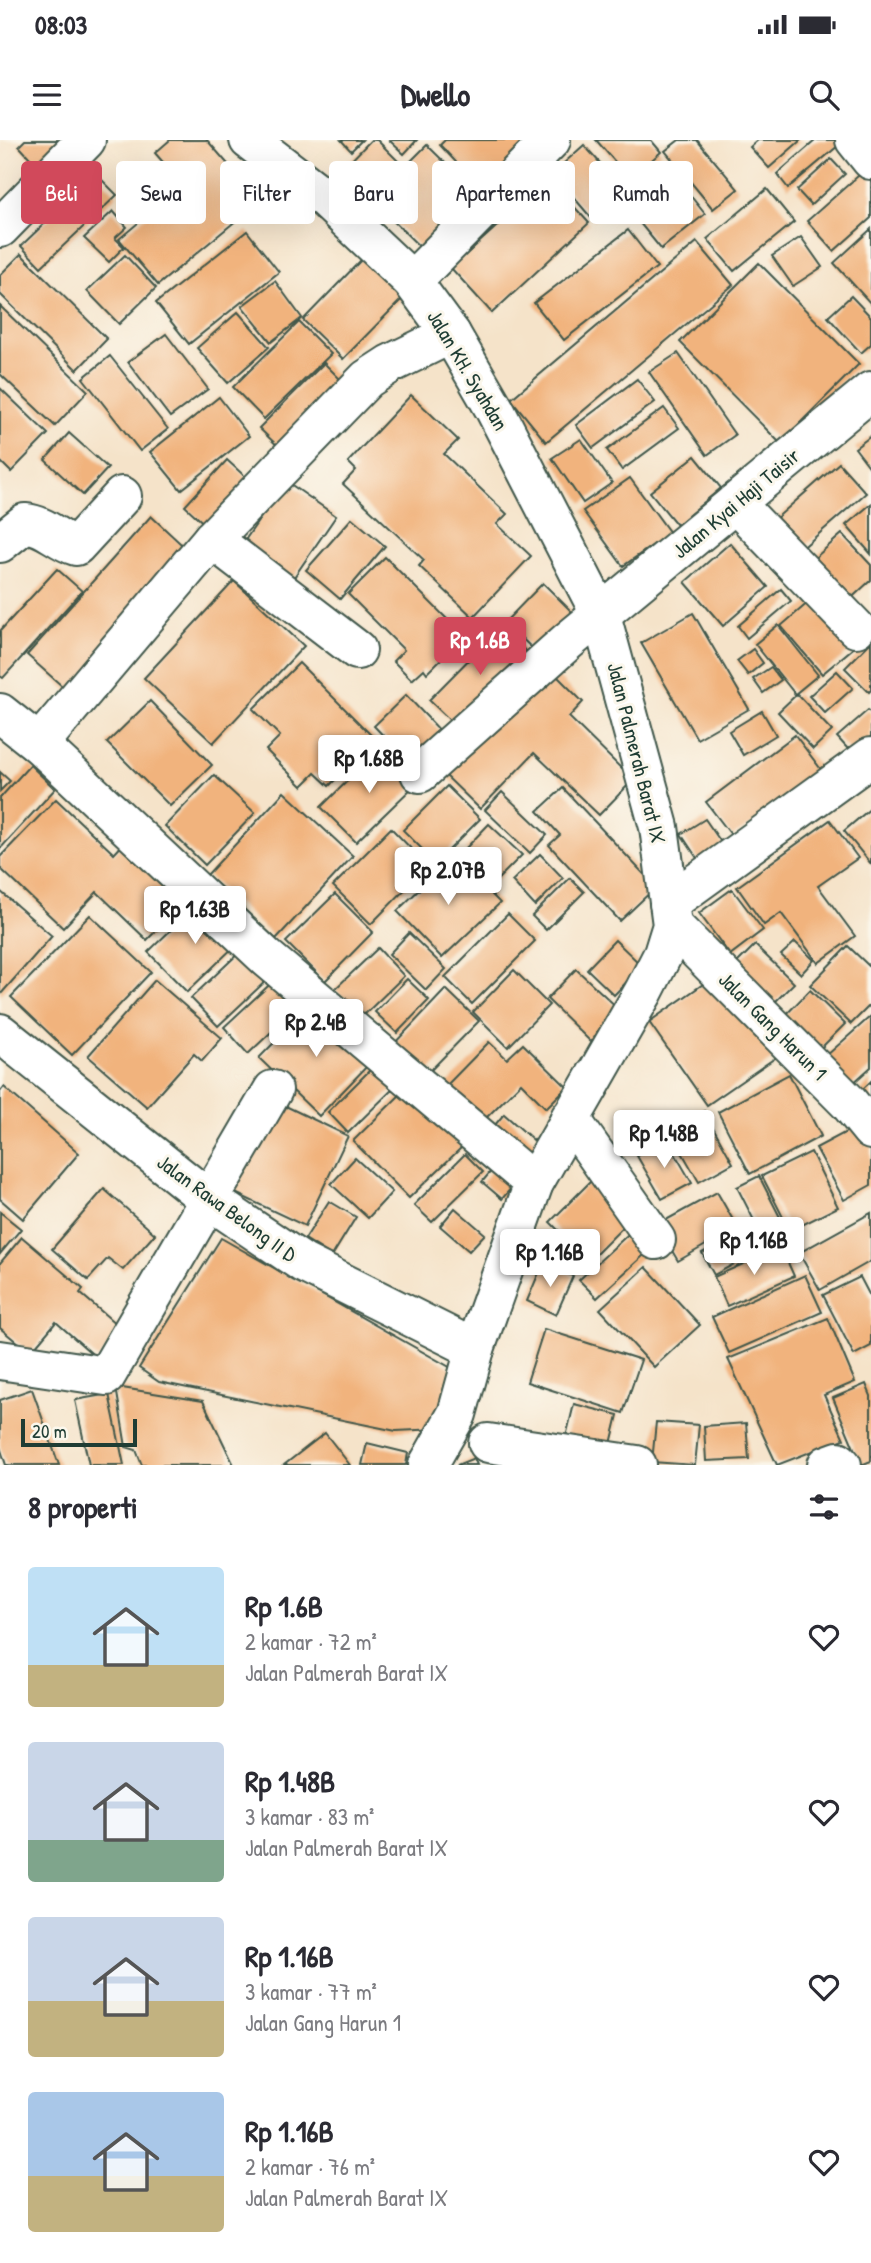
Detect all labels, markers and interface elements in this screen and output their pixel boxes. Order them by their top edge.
text: 08:03 [35,7,87,42]
text: Dwello [401,73,470,116]
icon: menu [28,76,66,114]
icon: search [805,76,843,114]
chip: Beli [21,161,102,224]
chip: Sewa [116,161,206,224]
chip: Filter [220,161,315,224]
chip: Baru [329,161,418,224]
chip: Apartemen [432,161,575,224]
chip: Rumah [589,161,693,224]
street label: Jalan KH. Syahdan [421,304,515,436]
street label: Jalan Kyai Haji Taisir [666,441,806,565]
pin: Rp 1.6B [415,617,545,677]
text: Rp 1.6B [450,624,510,655]
street label: Jalan Palmerah Barat IX [600,660,674,847]
pin: Rp 1.68B [297,736,441,795]
text: Rp 1.68B [334,742,404,773]
pin: Rp 2.07B [376,848,520,907]
text: Rp 2.07B [411,854,485,885]
pin: Rp 1.63B [123,886,267,946]
text: Rp 1.63B [160,893,230,924]
street label: Jalan Gang Harun 1 [712,965,834,1087]
pin: Rp 2.4B [251,1000,381,1059]
text: Rp 2.4B [285,1006,347,1037]
pin: Rp 1.48B [592,1110,736,1170]
text: Rp 1.48B [629,1117,699,1148]
street label: Jalan Rawa Belong II D [151,1147,303,1269]
pin: Rp 1.16B [682,1218,826,1277]
text: Rp 1.16B [720,1224,788,1255]
pin: Rp 1.16B [478,1230,622,1289]
text: Rp 1.16B [516,1236,584,1267]
scale bar [21,1416,136,1448]
text: 20 m [32,1418,67,1444]
text: 8 properti [28,1487,138,1527]
icon: filters [805,1488,843,1526]
text: Rp 1.6B [245,1586,323,1626]
icon: home [84,1595,168,1679]
icon: heart [805,1618,843,1656]
text: 2 kamar · 72 m² [245,1626,377,1657]
text: Jalan Palmerah Barat IX [245,1657,448,1688]
text: Rp 1.48B [245,1761,335,1801]
icon: home [84,1770,168,1854]
icon: heart [805,1793,843,1831]
text: 3 kamar · 83 m² [245,1801,374,1832]
text: Jalan Palmerah Barat IX [245,1832,448,1863]
text: Rp 1.16B [245,1936,334,1976]
icon: home [84,1945,168,2029]
icon: heart [805,1968,843,2006]
text: 3 kamar · 77 m² [245,1976,377,2007]
text: Jalan Gang Harun 1 [245,2007,401,2038]
text: Rp 1.16B [245,2111,334,2151]
icon: home [84,2120,168,2204]
icon: heart [805,2143,843,2181]
text: 2 kamar · 76 m² [245,2151,375,2182]
text: Jalan Palmerah Barat IX [245,2182,448,2213]

